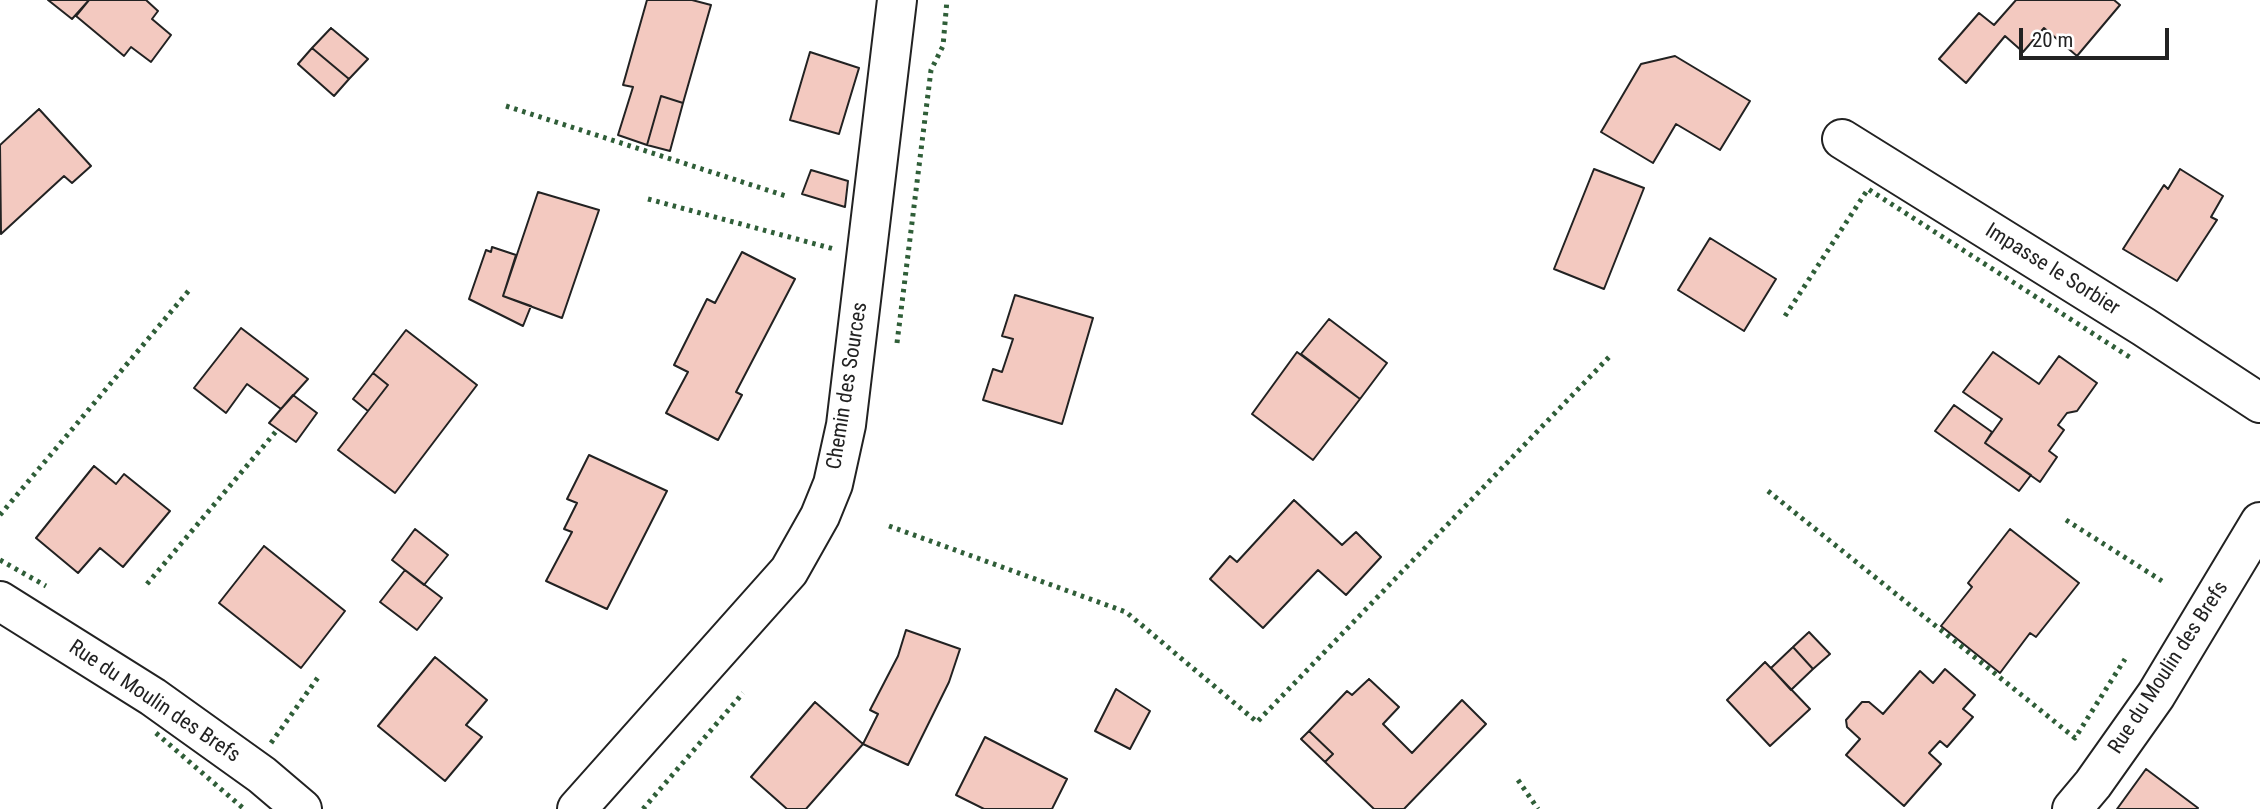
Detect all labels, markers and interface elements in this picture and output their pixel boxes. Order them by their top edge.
scale bar [2022,14,2172,58]
text: 20 m [2032,28,2073,52]
street label: Impasse le Sorbier [1980,219,2124,321]
street label: Chemin des Sources [822,301,874,471]
street label: Rue du Moulin des Brefs [2104,577,2234,759]
street label: Rue du Moulin des Brefs [64,635,244,769]

